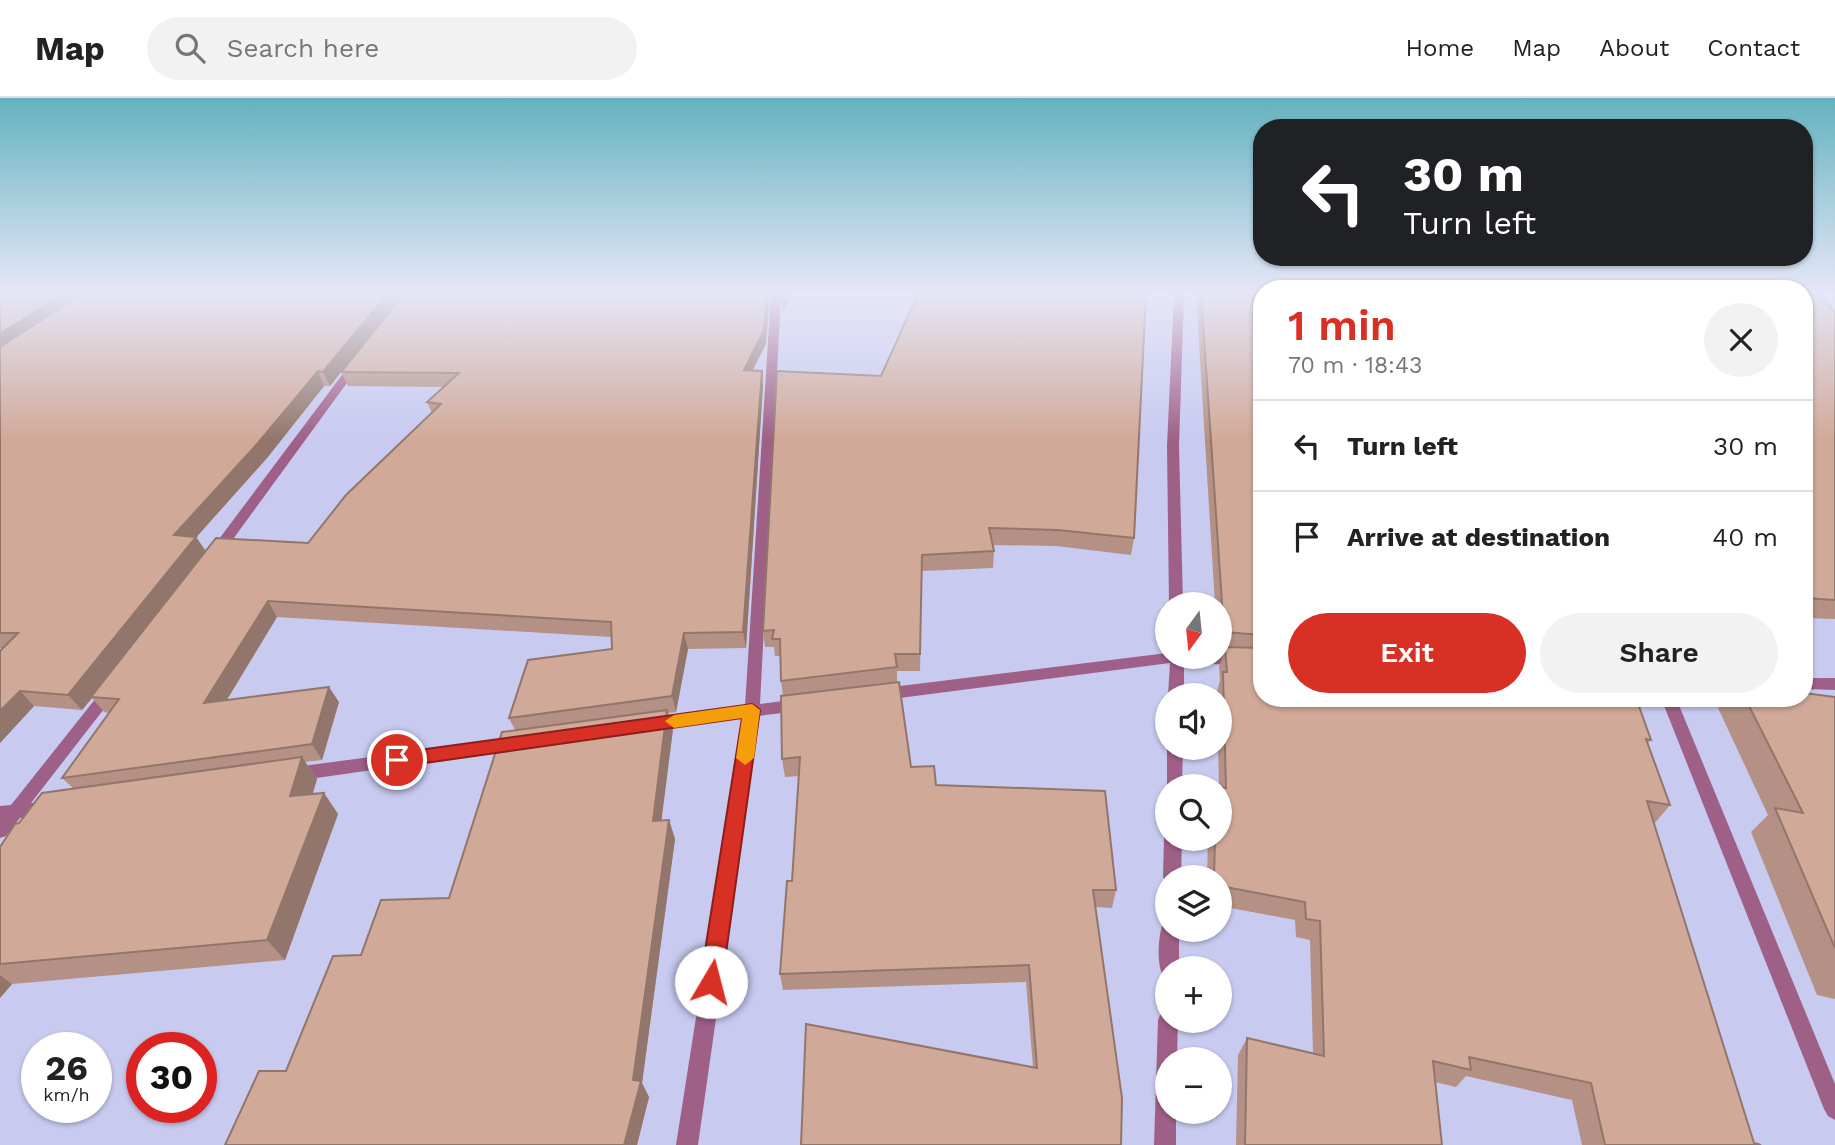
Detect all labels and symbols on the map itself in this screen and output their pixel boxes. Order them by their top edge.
north arrow [1155,592,1232,668]
pin [367,730,427,790]
position arrow [674,945,748,1019]
speed limit sign: 30 [126,1032,217,1123]

